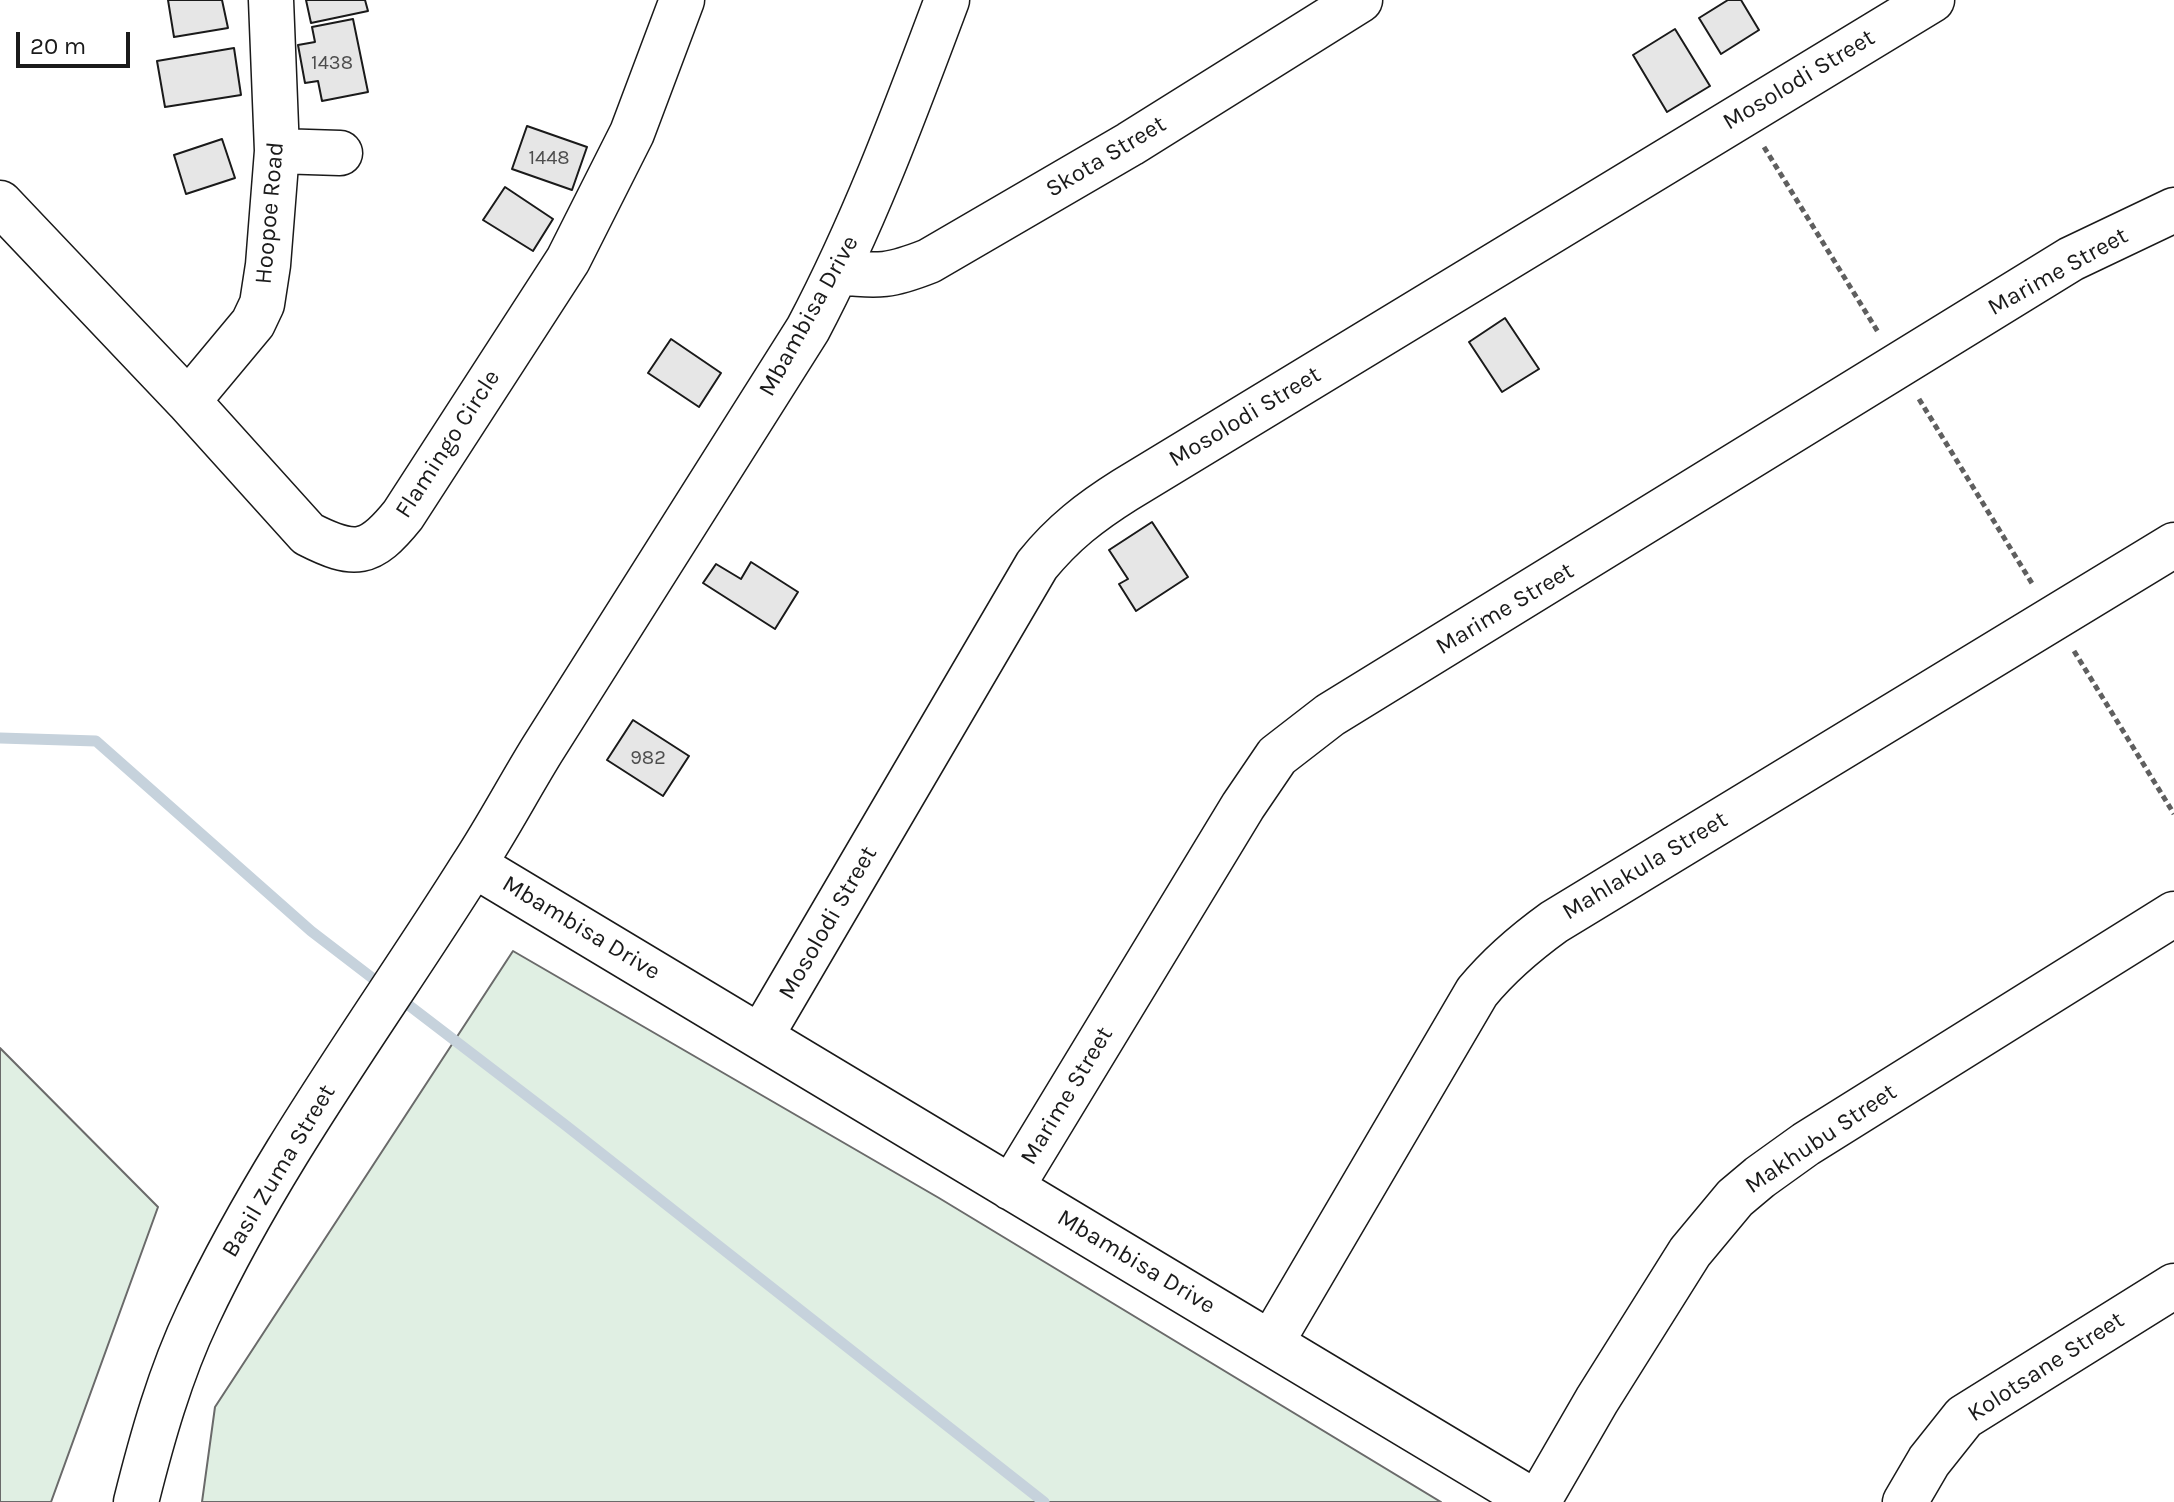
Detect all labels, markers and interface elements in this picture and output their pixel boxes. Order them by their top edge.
scale bar [20,16,134,66]
street label: Mosolodi Street [1718,23,1880,137]
text: 20 m [30,32,86,60]
house number: 1438 [311,51,353,75]
street label: Skota Street [1041,110,1171,204]
street label: Hoopoe Road [249,141,291,285]
house number: 1448 [528,146,570,170]
street label: Marime Street [1983,222,2133,322]
street label: Mbambisa Drive [753,231,865,401]
street label: Mosolodi Street [1164,360,1326,474]
street label: Flamingo Circle [389,364,507,524]
street label: Marime Street [1431,557,1579,661]
house number: 982 [630,746,666,770]
street label: Mahlakula Street [1557,805,1733,927]
street label: Mosolodi Street [773,841,883,1005]
street label: Mbambisa Drive [497,870,665,986]
street label: Marime Street [1015,1022,1119,1170]
street label: Makhubu Street [1740,1078,1902,1200]
street label: Basil Zuma Street [216,1079,342,1263]
street label: Mbambisa Drive [1052,1204,1220,1320]
street label: Kolotsane Street [1962,1306,2130,1428]

